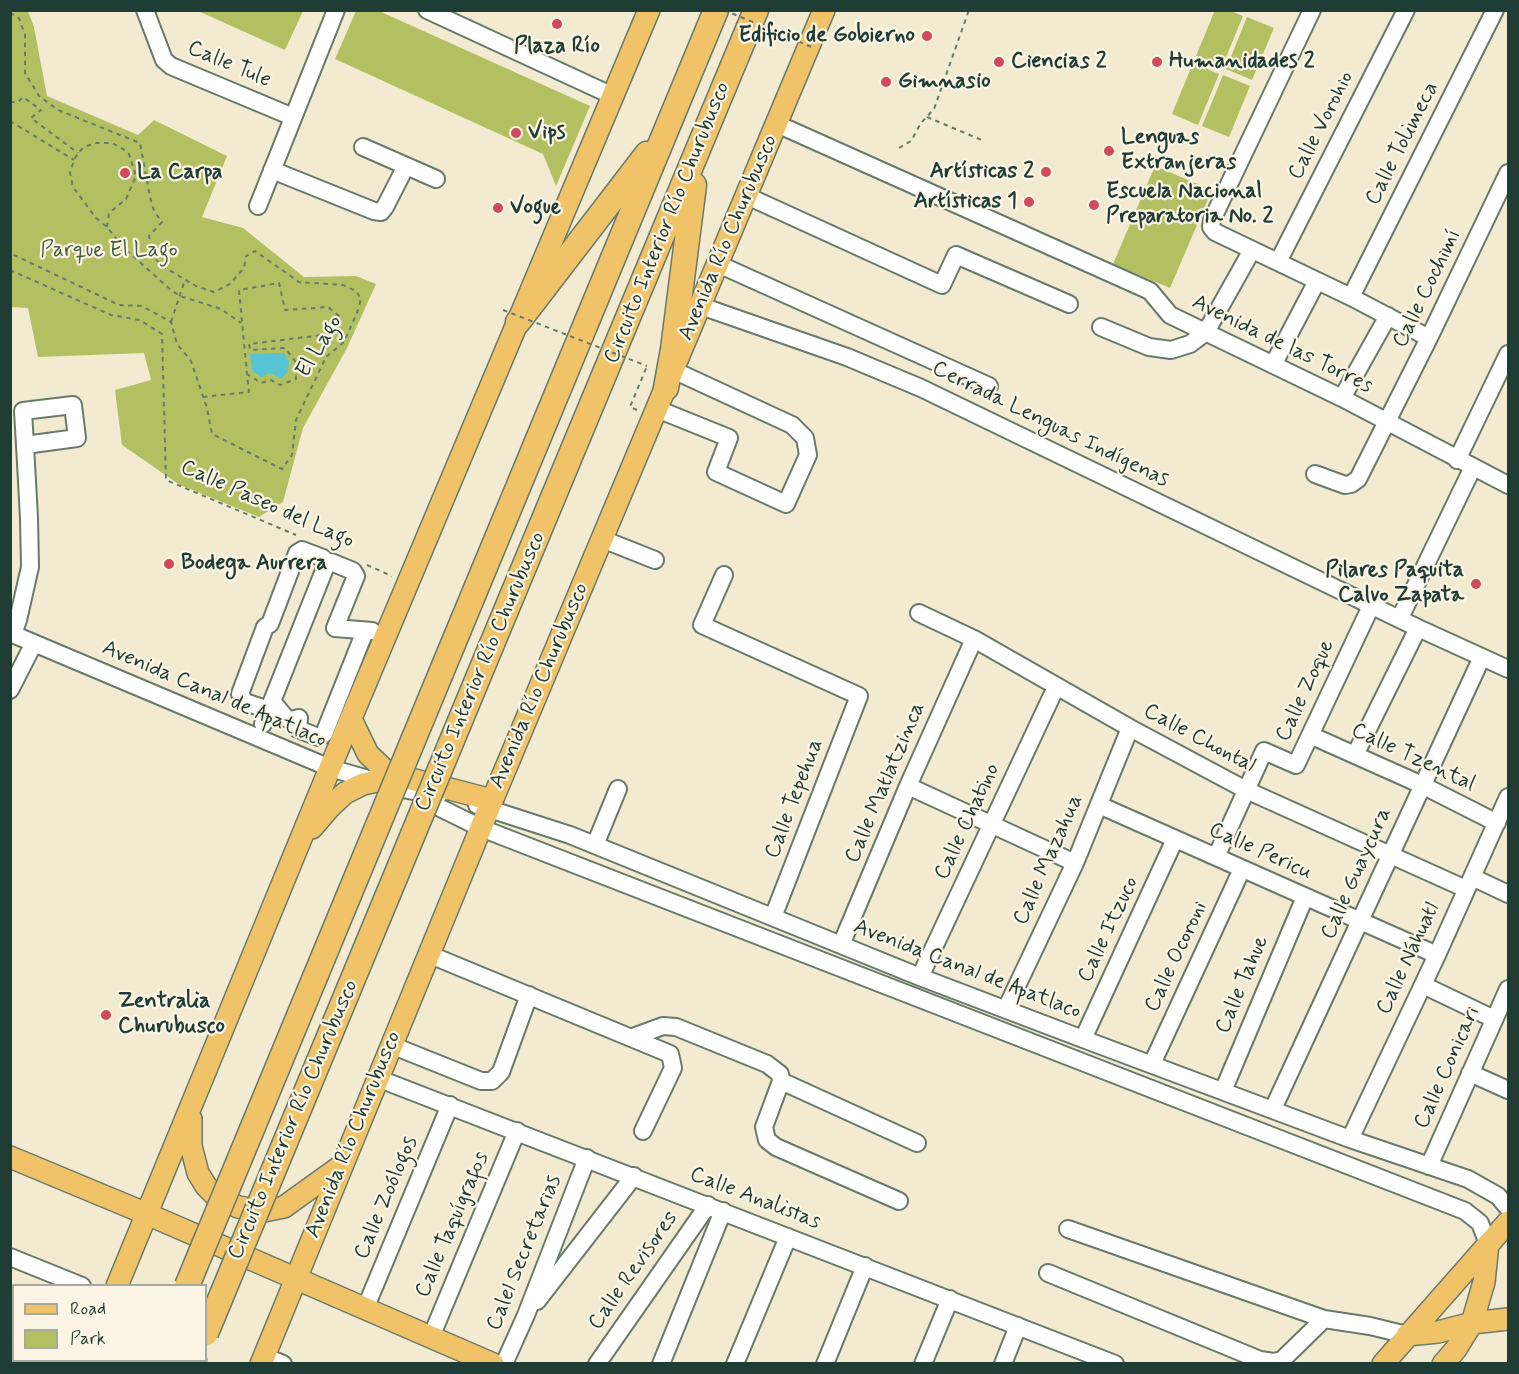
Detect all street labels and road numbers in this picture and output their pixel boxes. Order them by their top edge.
street label: Calle Tule [183,36,275,94]
street label: Calle Vorohio [1283,67,1361,185]
street label: Circuito Interior Río Churubusco [599,78,737,368]
street label: Calle Tolimeca [1361,78,1445,210]
street label: Avenida Río Churubusco [674,131,784,345]
street label: Calle Cochimí [1388,226,1468,352]
street label: Avenida de las Torres [1187,290,1377,400]
street label: El Lago [291,311,349,383]
street label: Cerrada Lenguas Indígenas [927,356,1173,494]
street label: Calle Paseo del Lago [176,455,358,555]
street label: Circuito Interior Río Churubusco [410,528,552,816]
street label: Avenida Río Churubusco [485,579,595,793]
street label: Avenida Canal de Apatlaco [98,636,330,754]
street label: Calle Zoque [1271,636,1341,746]
street label: Calle Matlatzinca [840,699,932,867]
street label: Calle Chontal [1139,699,1259,779]
street label: Calle Tzental [1347,718,1479,798]
street label: Calle Tepehua [760,735,830,863]
street label: Calle Chatino [930,760,1006,884]
street label: Calle Mazahua [1008,791,1090,929]
street label: Calle Guaycura [1316,804,1398,944]
street label: Calle Pericu [1204,818,1316,886]
street label: Calle Itzuco [1073,873,1145,987]
street label: Calle Ocoroni [1140,897,1214,1017]
street label: Calle Náhuatl [1372,899,1446,1019]
street label: Avenida Canal de Apatlaco [849,914,1085,1026]
street label: Calle Tahue [1211,932,1275,1038]
street label: Circuito Interior Río Churubusco [223,976,365,1264]
street label: Calle Conicari [1409,1003,1487,1133]
street label: Avenida Río Churubusco [300,1028,408,1242]
street label: Calle Zoólogos [349,1133,425,1263]
street label: Calle Taquígrafos [410,1148,496,1302]
street label: Calle Analistas [686,1162,824,1236]
street label: Calel Secretarias [482,1171,568,1335]
street label: Calle Revisores [583,1206,685,1336]

